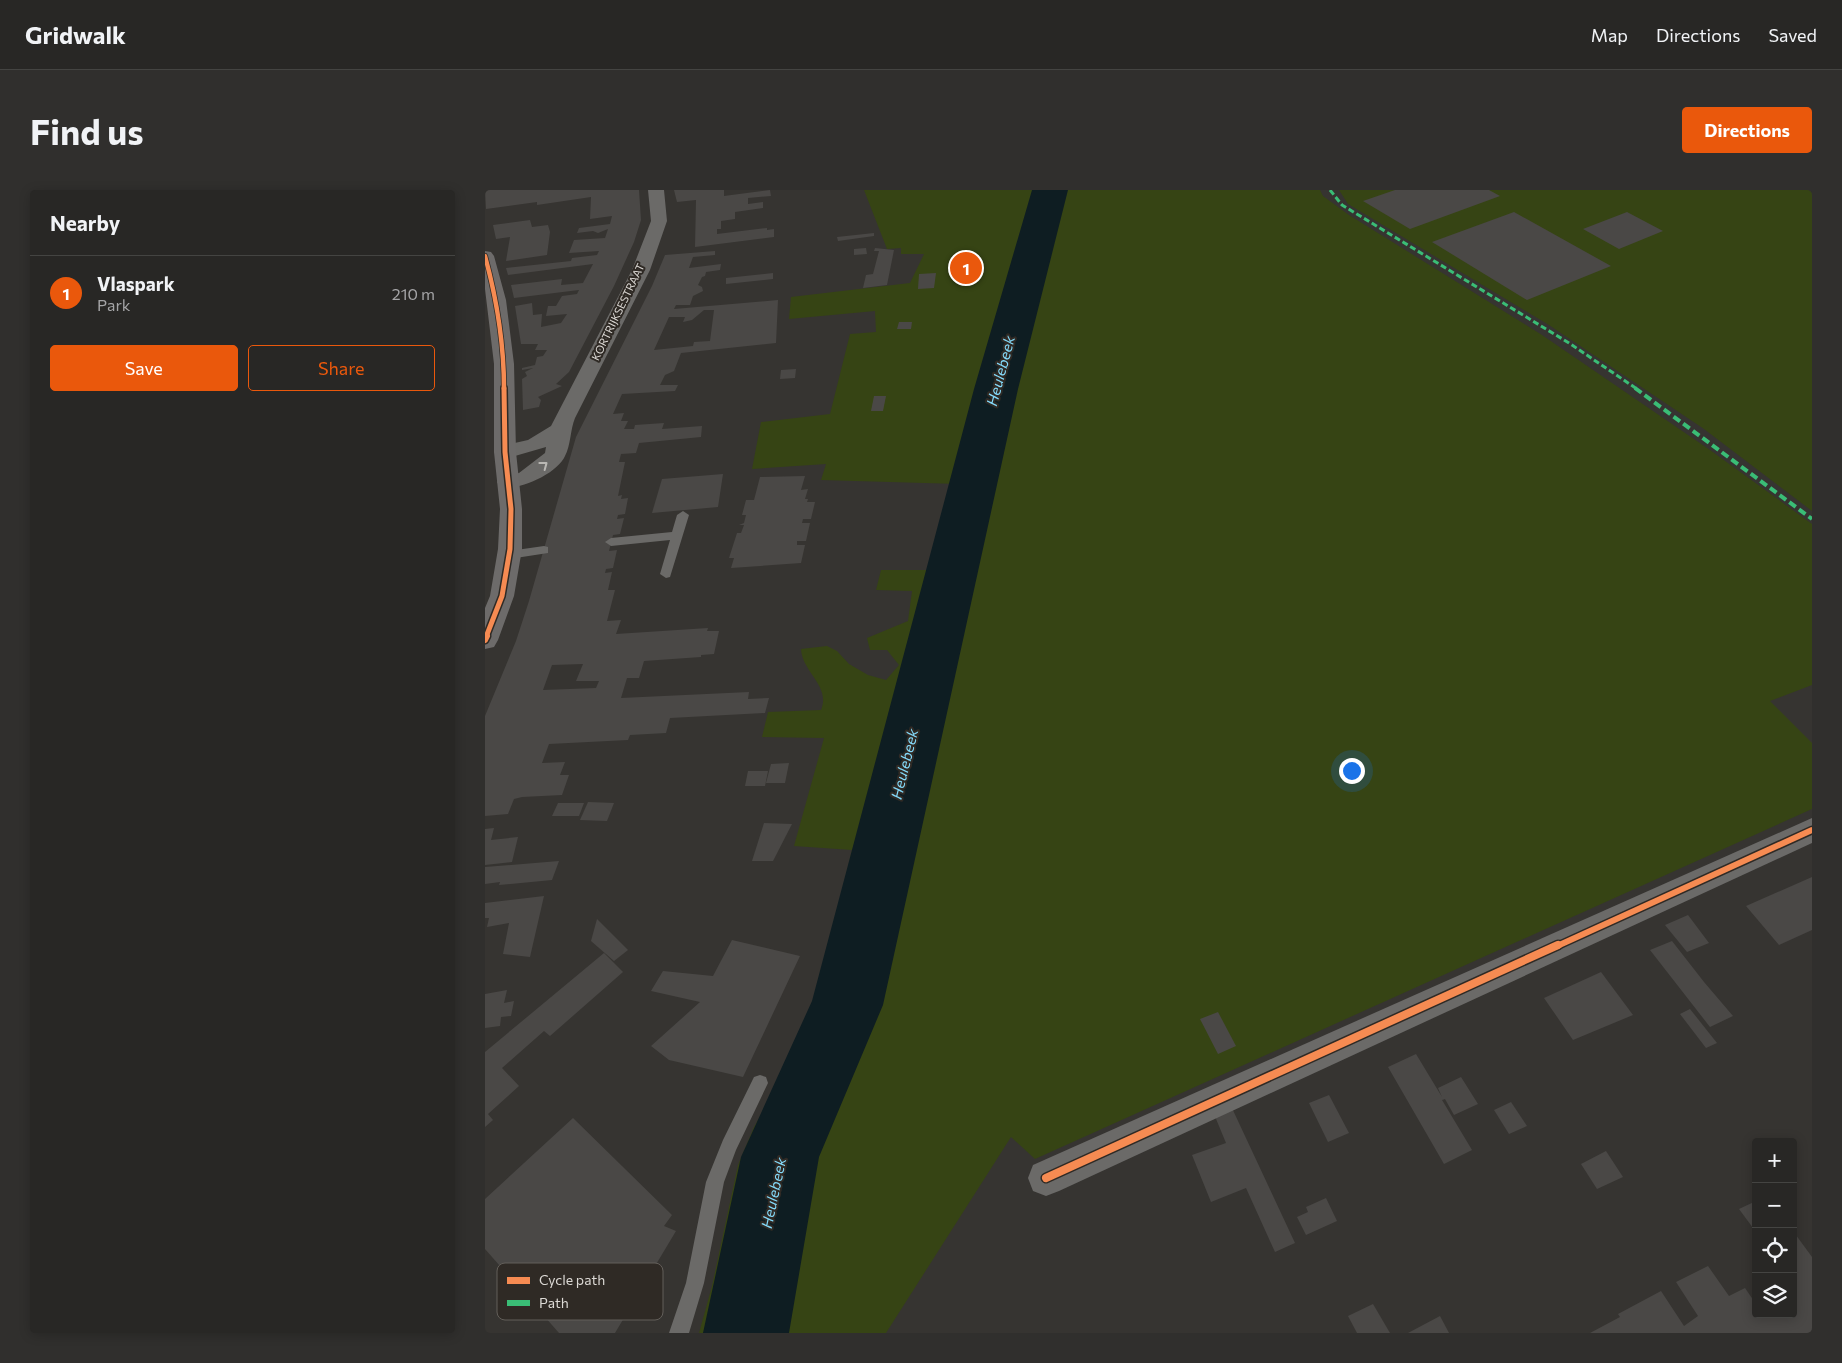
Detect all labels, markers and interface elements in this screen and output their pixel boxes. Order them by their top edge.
text: Gridwalk [25,20,126,49]
text: Map [1591,24,1628,46]
text: Directions [1656,24,1740,46]
text: Saved [1768,24,1817,46]
button: Directions [1682,107,1812,153]
text: Find us [30,109,144,152]
text: Nearby [50,210,120,235]
pin: 1 [950,249,982,287]
street label: KORTRIJKSESTRAAT [588,261,648,363]
text: Vlaspark [97,272,175,295]
text: 1 [62,284,70,303]
text: 210 m [392,284,435,303]
text: Park [97,295,130,314]
water label: Heulebeek [982,333,1018,408]
button: Save [50,345,238,391]
button: Share [248,345,435,391]
one-way arrow [538,462,547,470]
water label: Heulebeek [887,726,922,801]
your location [1339,758,1365,784]
map controls [1752,1138,1797,1318]
button: + [1752,1138,1797,1183]
water label: Heulebeek [757,1155,789,1230]
button: − [1752,1183,1797,1228]
button: locate [1752,1228,1797,1273]
legend [497,1263,663,1320]
text: Cycle path [539,1271,605,1288]
button: layers [1752,1273,1797,1318]
text: Path [539,1294,569,1311]

